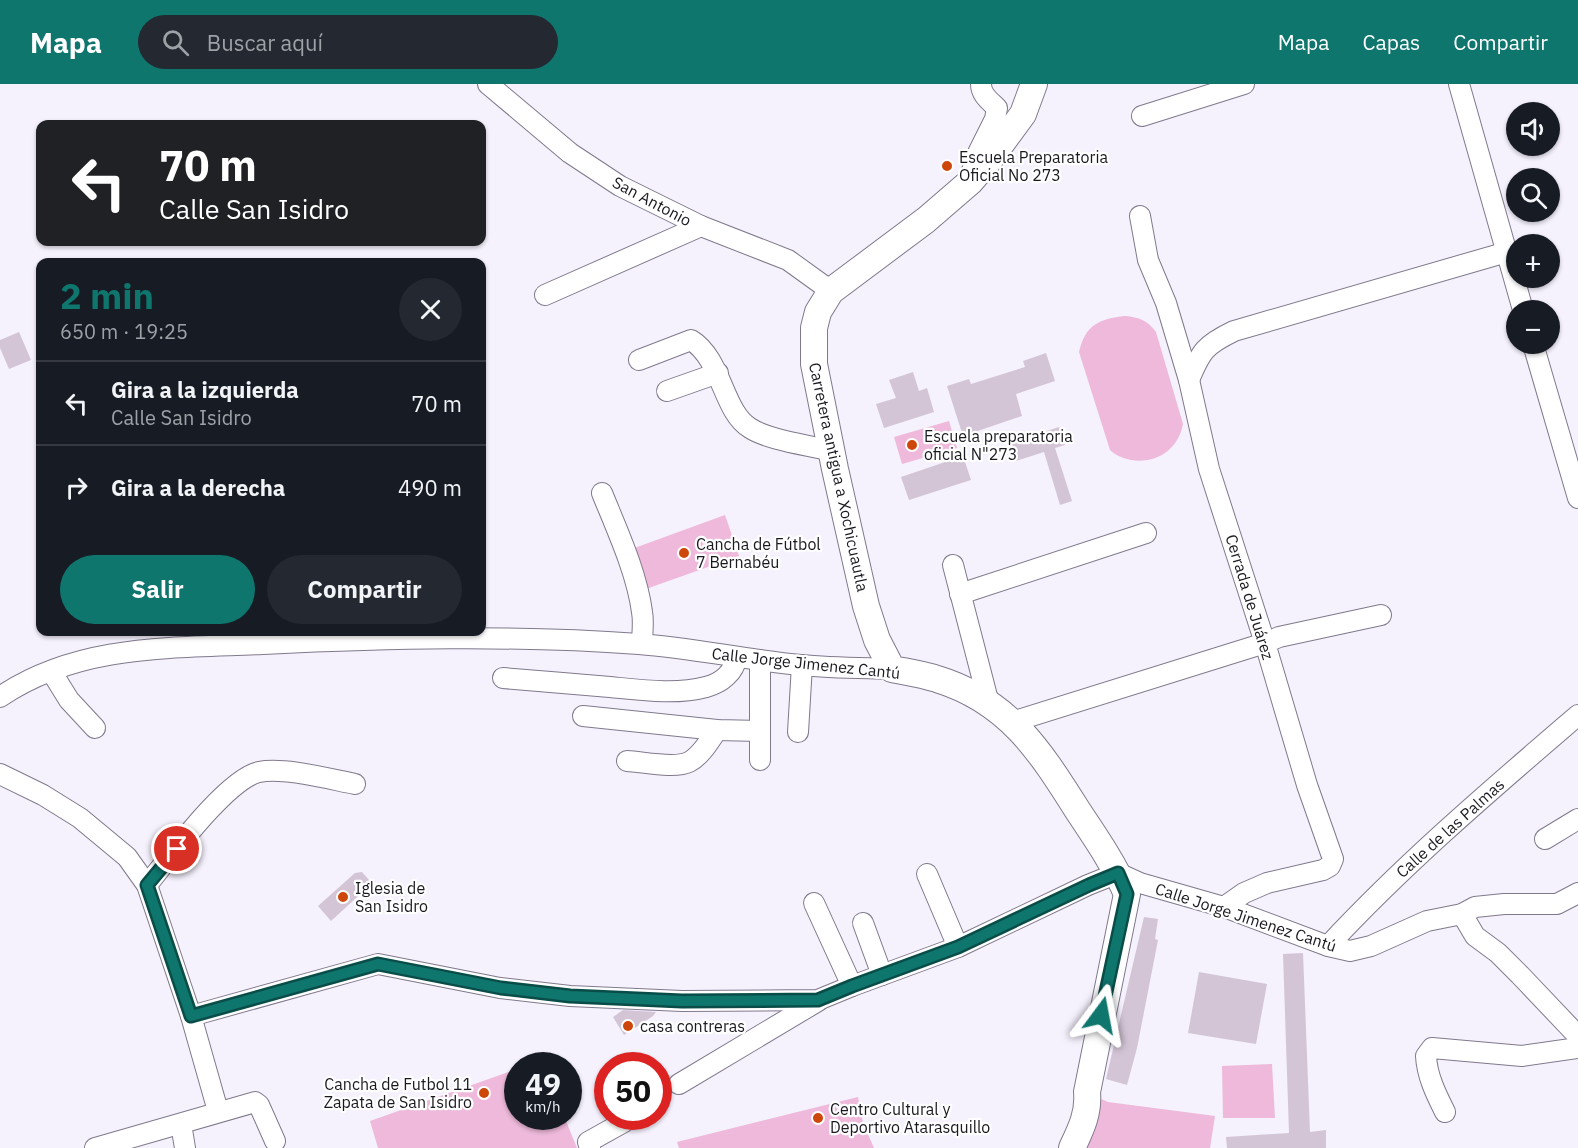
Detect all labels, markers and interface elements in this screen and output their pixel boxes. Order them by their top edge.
search box [138,15,558,69]
text: Mapa [30,24,102,61]
icon: search [159,26,192,59]
text: Buscar aquí [207,28,323,57]
text: Mapa [1278,28,1329,56]
text: Capas [1362,28,1420,56]
text: Compartir [1453,28,1548,56]
map controls [1506,102,1560,354]
button: sound [1506,102,1560,156]
text: 70 m [159,138,257,193]
icon: left [60,144,138,222]
place label: Escuela Preparatoria Oficial No 273 [959,147,1108,185]
marker: Escuela Preparatoria Oficial No 273 [940,159,954,173]
button: search [1506,168,1560,222]
street label: San Antonio [609,172,695,230]
text: Calle San Isidro [159,191,349,226]
button: + [1506,234,1560,288]
text: 2 min [60,272,154,319]
button: close [399,278,462,341]
button: − [1506,300,1560,354]
text: 650 m · 19:25 [60,318,188,345]
street label: Carretera antigua a Xochicuautla [805,361,873,594]
text: Gira a la izquierda [111,375,299,404]
icon: left [60,387,93,420]
text: 70 m [411,389,462,418]
text: Calle San Isidro [111,404,252,431]
place label: Escuela preparatoria oficial N"273 [924,426,1073,464]
marker: Escuela preparatoria oficial N"273 [905,438,919,452]
icon: right [60,471,93,504]
text: Gira a la derecha [111,473,285,502]
text: 490 m [398,473,462,502]
street label: Cerrada de Juárez [1221,532,1279,662]
place label: Cancha de Fútbol 7 Bernabéu [696,534,821,572]
marker: Cancha de Fútbol 7 Bernabéu [677,546,691,560]
button: Salir [60,555,255,624]
button: Compartir [267,555,462,624]
street label: Calle Jorge Jimenez Cantú [711,643,901,683]
street label: Calle de las Palmas [1392,774,1508,882]
pin [151,823,202,874]
icon: arrive [160,832,193,865]
place label: Iglesia de San Isidro [355,878,428,916]
street label: Calle Jorge Jimenez Cantú [1153,878,1339,956]
marker: Iglesia de San Isidro [336,890,350,904]
position arrow [1069,983,1133,1047]
place label: casa contreras [640,1016,745,1036]
marker: casa contreras [621,1019,635,1033]
speed limit sign: 50 [594,1052,672,1130]
text: 49 [525,1064,561,1103]
place label: Cancha de Futbol 11 Zapata de San Isidro [324,1074,472,1112]
marker: Cancha de Futbol 11 Zapata de San Isidro [477,1086,491,1100]
text: km/h [525,1097,561,1116]
place label: Centro Cultural y Deportivo Atarasquillo [830,1099,990,1137]
marker: Centro Cultural y Deportivo Atarasquillo [811,1111,825,1125]

